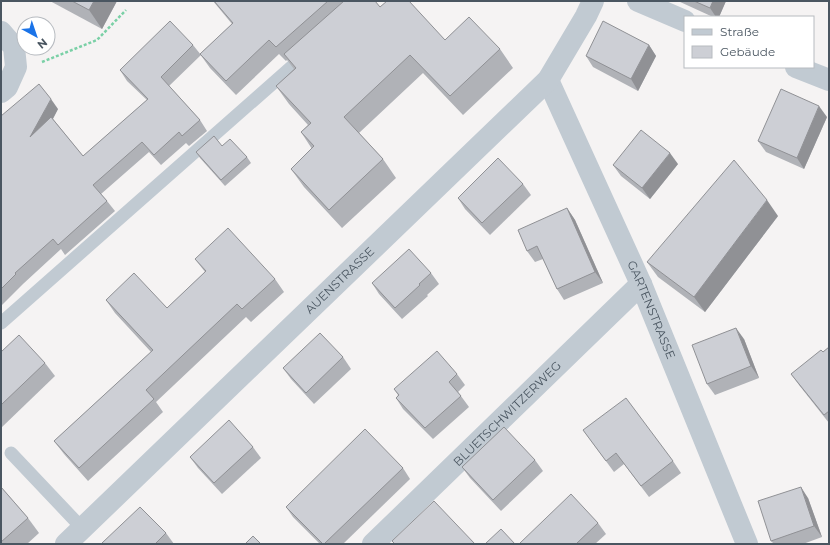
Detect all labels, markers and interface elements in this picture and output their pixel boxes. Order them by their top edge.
north arrow [16,16,56,56]
legend [684,16,814,68]
text: Straße [720,24,759,39]
text: N [35,35,50,52]
text: Gebäude [720,44,775,59]
street label: AUENSTRASSE [302,243,377,317]
street label: GARTENSTRASSE [624,258,679,361]
street label: BLUETSCHWITZERWEG [450,358,564,469]

